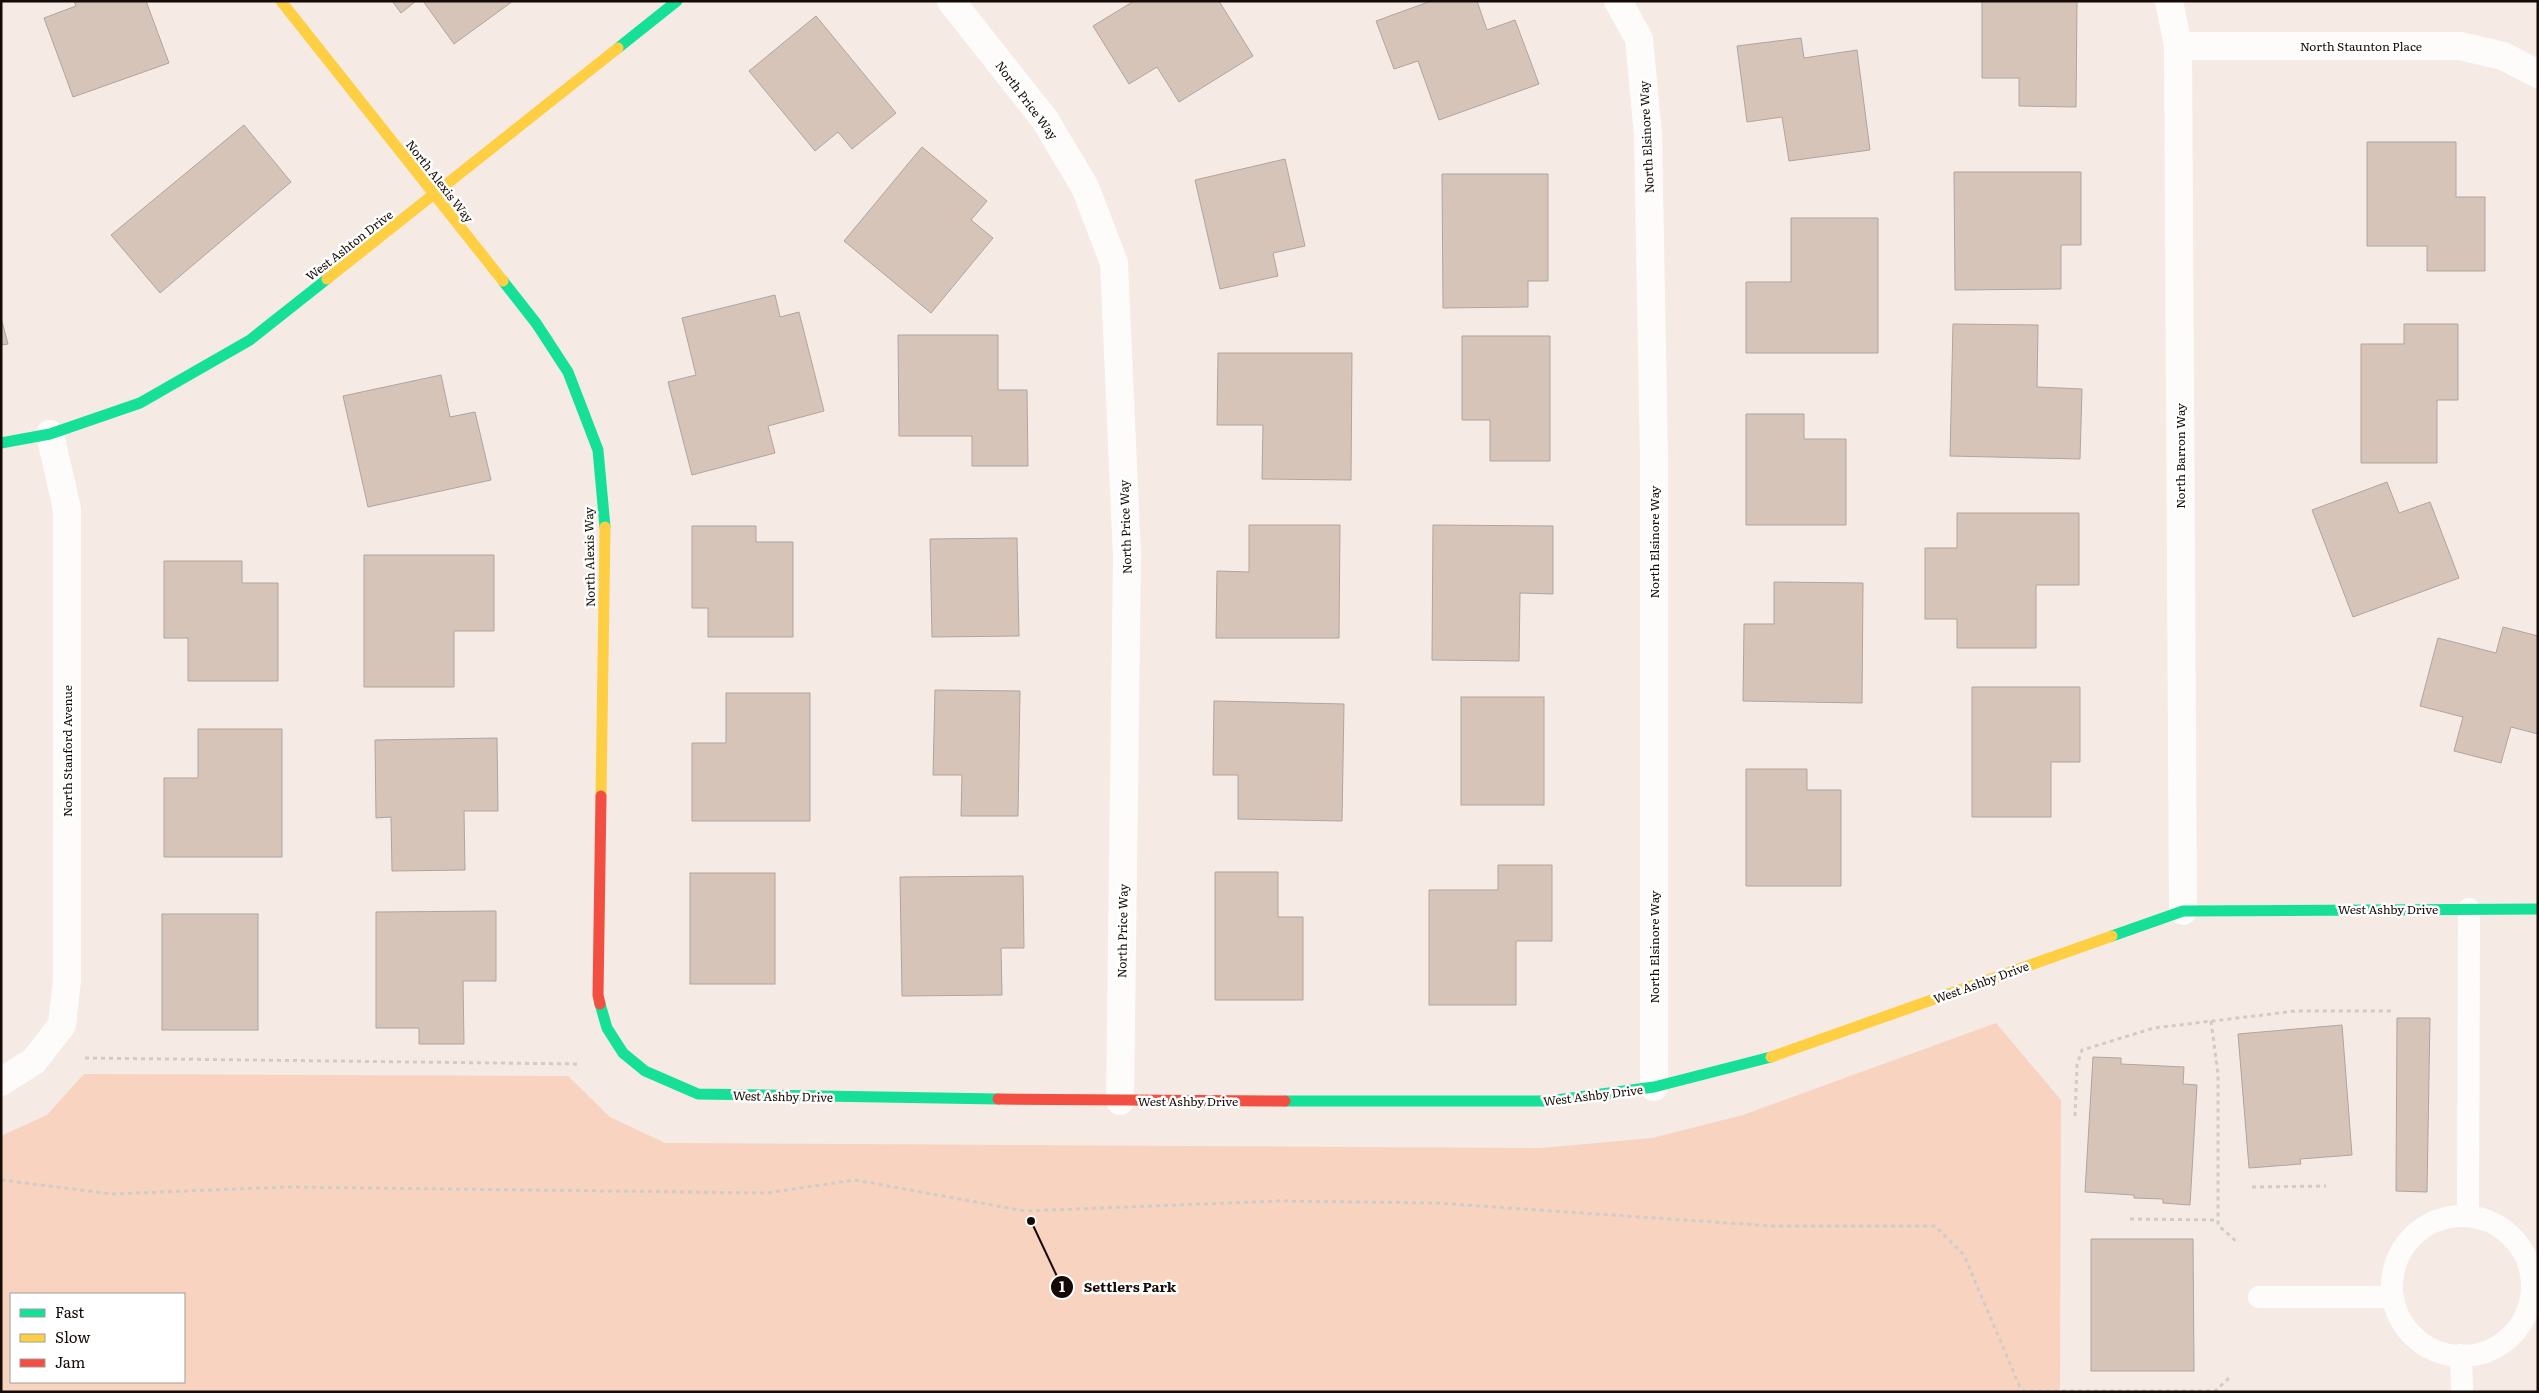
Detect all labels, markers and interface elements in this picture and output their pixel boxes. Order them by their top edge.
street label: North Staunton Place [2300,37,2422,55]
street label: North Price Way [991,57,1063,143]
street label: North Elsinore Way [1634,80,1658,194]
street label: North Alexis Way [402,136,478,226]
street label: West Ashton Drive [302,205,396,285]
street label: North Barron Way [2171,403,2189,509]
street label: North Price Way [1114,479,1136,574]
street label: North Elsinore Way [1645,485,1663,598]
street label: North Alexis Way [579,507,599,607]
street label: North Stanford Avenue [58,685,76,817]
street label: North Price Way [1112,884,1132,978]
street label: North Elsinore Way [1645,890,1663,1003]
street label: West Ashby Drive [2338,900,2438,918]
street label: West Ashby Drive [1931,956,2031,1008]
street label: West Ashby Drive [1542,1080,1644,1110]
street label: West Ashby Drive [733,1086,833,1106]
street label: West Ashby Drive [1138,1092,1238,1110]
callout: Settlers Park [1049,1272,1187,1301]
text: 1 [1059,1274,1065,1297]
text: Settlers Park [1084,1276,1177,1296]
legend [10,1293,185,1383]
text: Fast [55,1300,84,1323]
text: Slow [55,1325,90,1348]
text: Jam [55,1350,86,1373]

